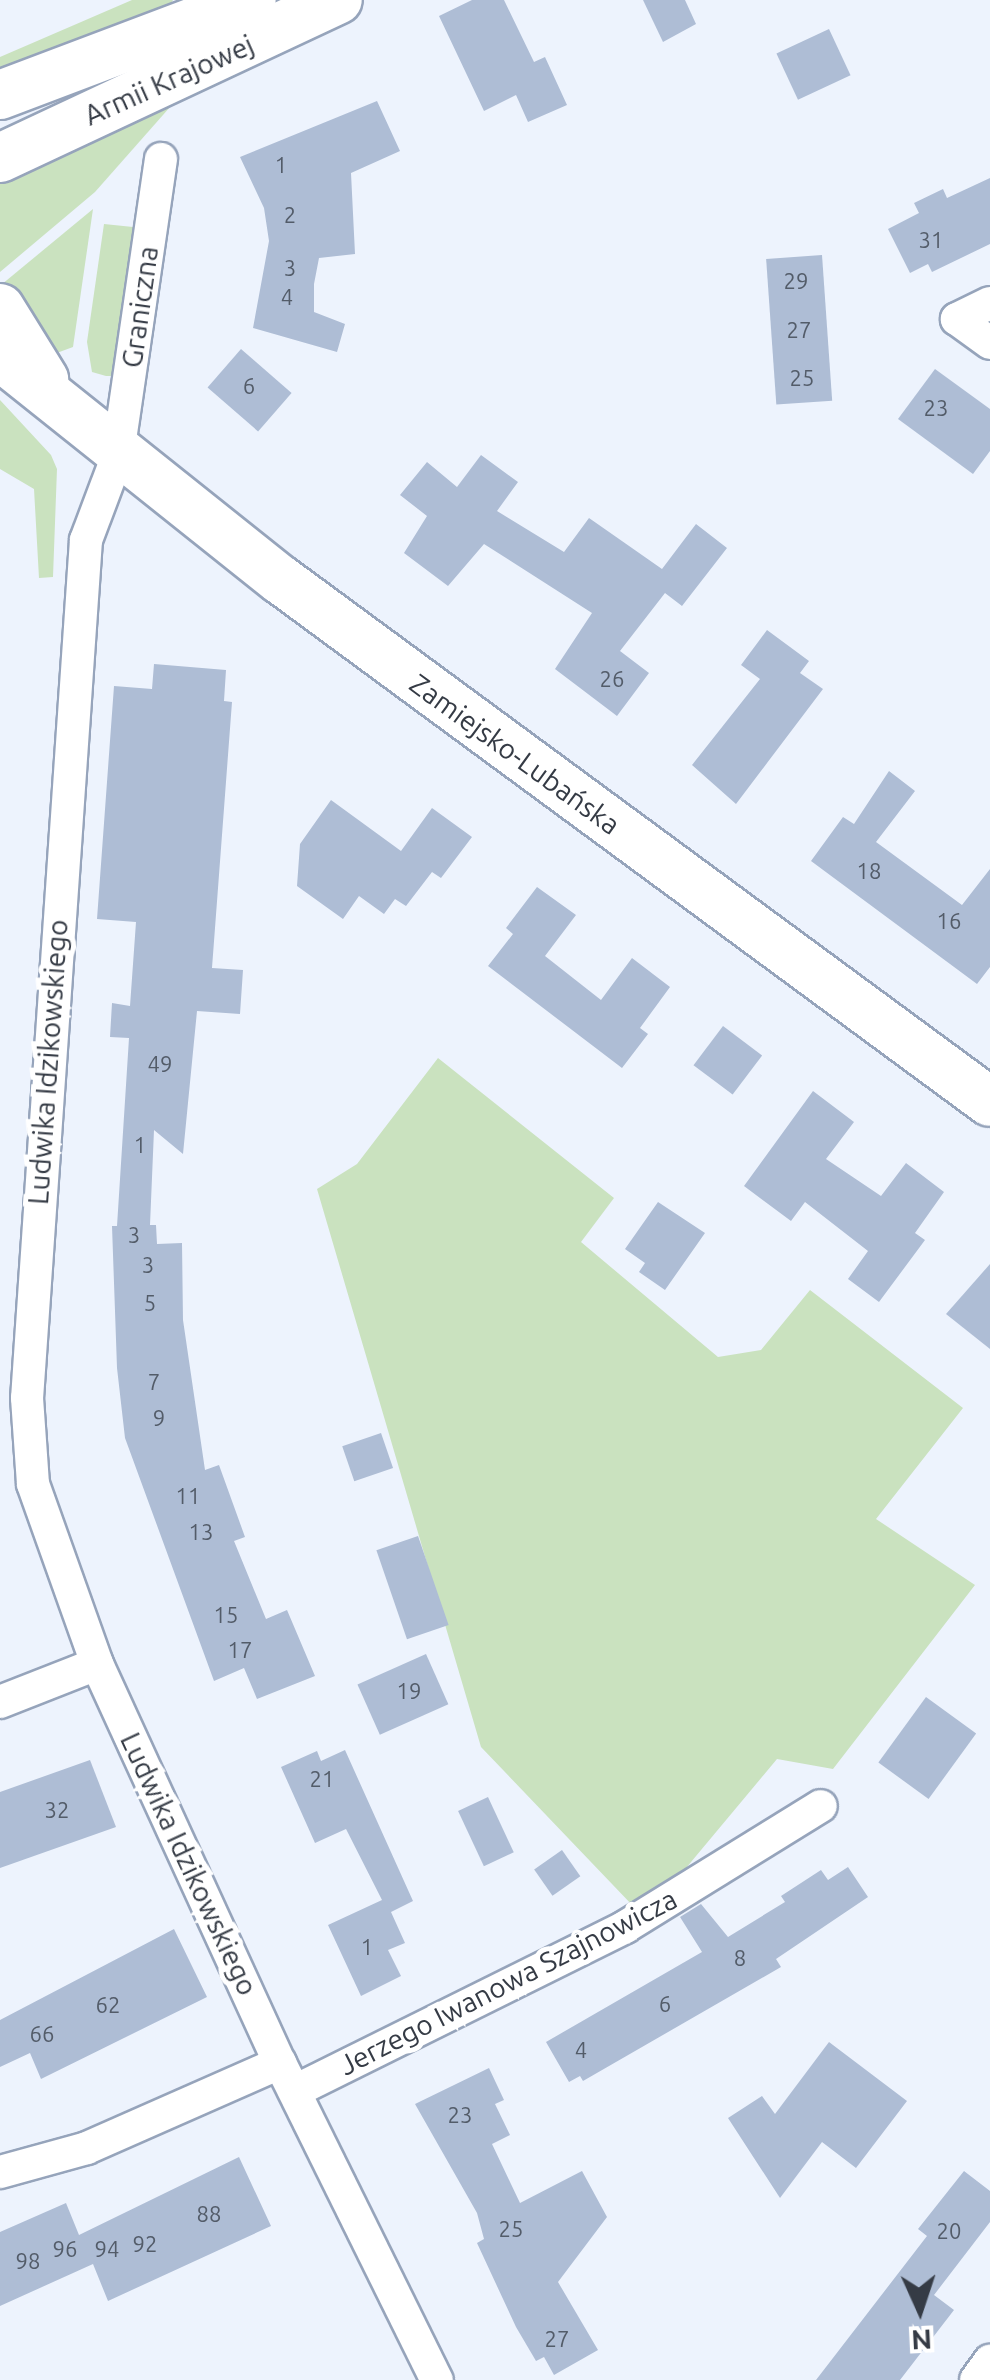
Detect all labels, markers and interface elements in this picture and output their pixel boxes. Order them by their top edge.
street label: Armii Krajowej [79,28,259,132]
house number: 1 [275,152,287,178]
house number: 2 [284,202,296,228]
house number: 31 [919,227,943,253]
street label: Graniczna [115,244,165,370]
house number: 3 [284,255,296,281]
house number: 29 [784,268,808,294]
house number: 4 [281,284,293,310]
house number: 27 [787,317,811,343]
house number: 25 [790,365,814,391]
house number: 6 [243,373,255,399]
house number: 23 [924,395,948,421]
house number: 26 [600,666,624,692]
street label: Zamiejsko-Lubańska [403,667,627,841]
house number: 18 [857,858,881,884]
house number: 16 [937,908,961,934]
street label: Ludwika Idzikowskiego [21,918,75,1206]
house number: 49 [148,1051,172,1077]
house number: 1 [134,1132,146,1158]
house number: 3 [128,1222,140,1248]
house number: 3 [142,1252,154,1278]
house number: 5 [144,1290,156,1316]
house number: 7 [148,1369,160,1395]
house number: 9 [153,1405,165,1431]
house number: 11 [176,1483,200,1509]
house number: 13 [189,1519,213,1545]
house number: 15 [214,1602,238,1628]
house number: 17 [228,1637,252,1663]
house number: 19 [397,1678,421,1704]
street label: Ludwika Idzikowskiego [113,1727,265,2001]
house number: 21 [310,1766,334,1792]
house number: 32 [45,1797,69,1823]
street label: Jerzego Iwanowa Szajnowicza [333,1882,683,2082]
house number: 1 [361,1934,373,1960]
house number: 8 [734,1945,746,1971]
house number: 6 [659,1991,671,2017]
house number: 62 [96,1992,120,2018]
house number: 66 [30,2021,54,2047]
house number: 4 [575,2037,587,2063]
house number: 23 [448,2102,472,2128]
house number: 88 [197,2201,221,2227]
house number: 25 [499,2216,523,2242]
house number: 20 [937,2218,961,2244]
house number: 92 [133,2231,157,2257]
house number: 96 [53,2236,77,2262]
house number: 94 [95,2236,119,2262]
house number: 98 [16,2248,40,2274]
north arrow [870,2260,970,2360]
text: N [910,2324,933,2356]
house number: 27 [545,2326,569,2352]

